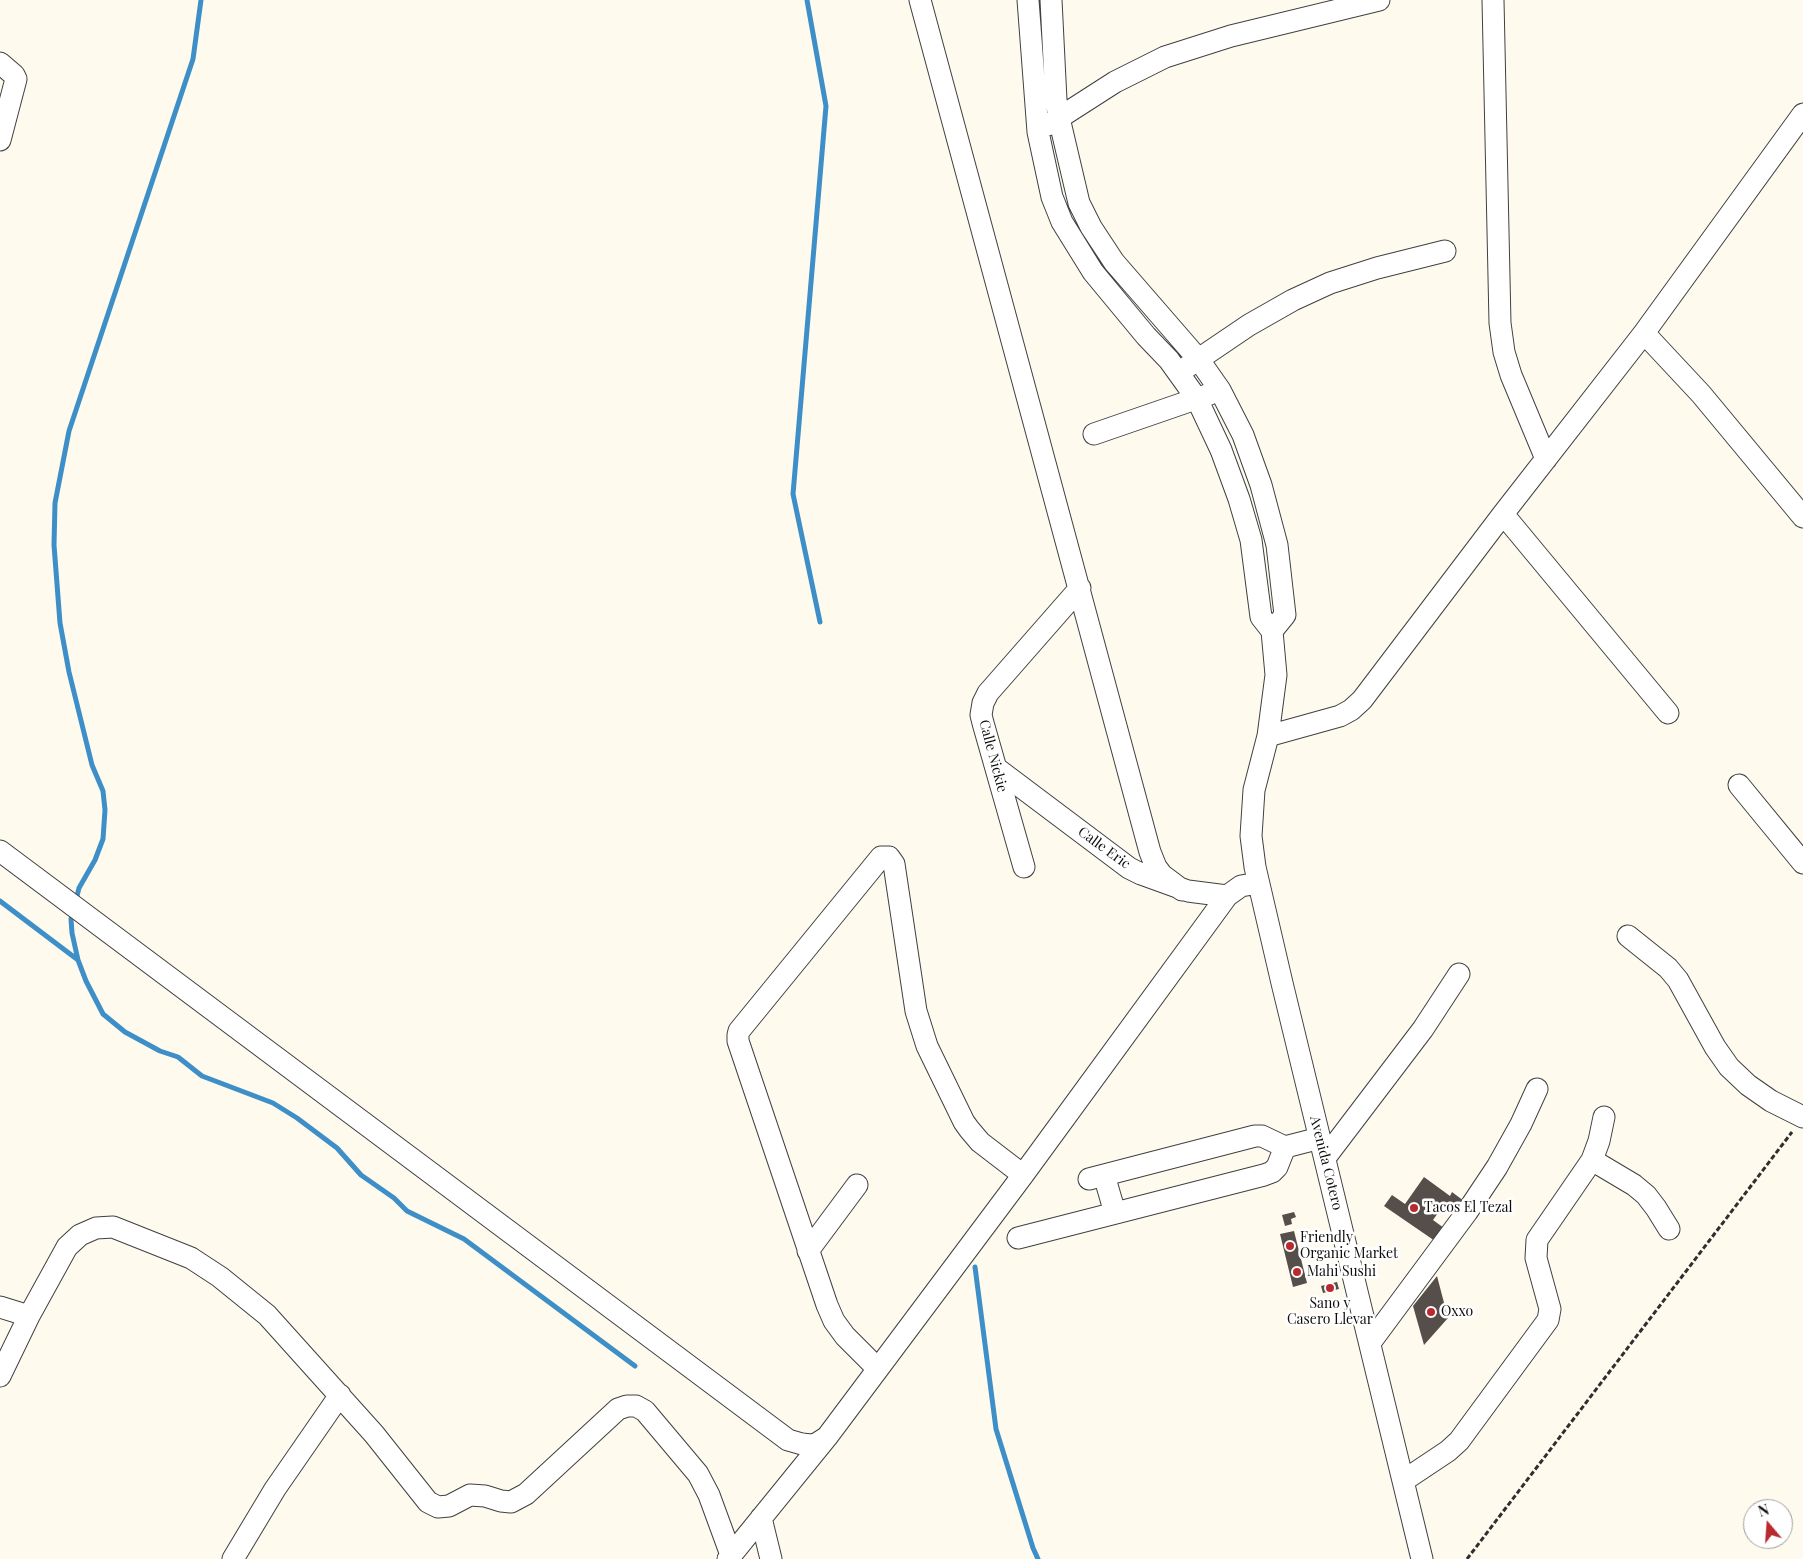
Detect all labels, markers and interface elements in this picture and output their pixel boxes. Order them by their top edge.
street label: Calle Nickie [975,718,1011,794]
street label: Calle Eric [1075,823,1133,873]
street label: Avenida Cotero [1306,1114,1346,1212]
place label: Tacos El Tezal [1424,1200,1513,1216]
marker: Tacos El Tezal [1408,1202,1420,1214]
place label: Friendly Organic Market [1300,1230,1398,1262]
marker: Friendly Organic Market [1284,1240,1296,1252]
place label: Mahi Sushi [1307,1264,1376,1280]
marker: Mahi Sushi [1291,1266,1303,1278]
marker: Sano y Casero Llevar [1324,1282,1336,1294]
place label: Sano y Casero Llevar [1287,1296,1373,1328]
place label: Oxxo [1441,1304,1473,1320]
marker: Oxxo [1425,1306,1437,1318]
north arrow [1743,1499,1793,1549]
text: N [1756,1500,1771,1521]

